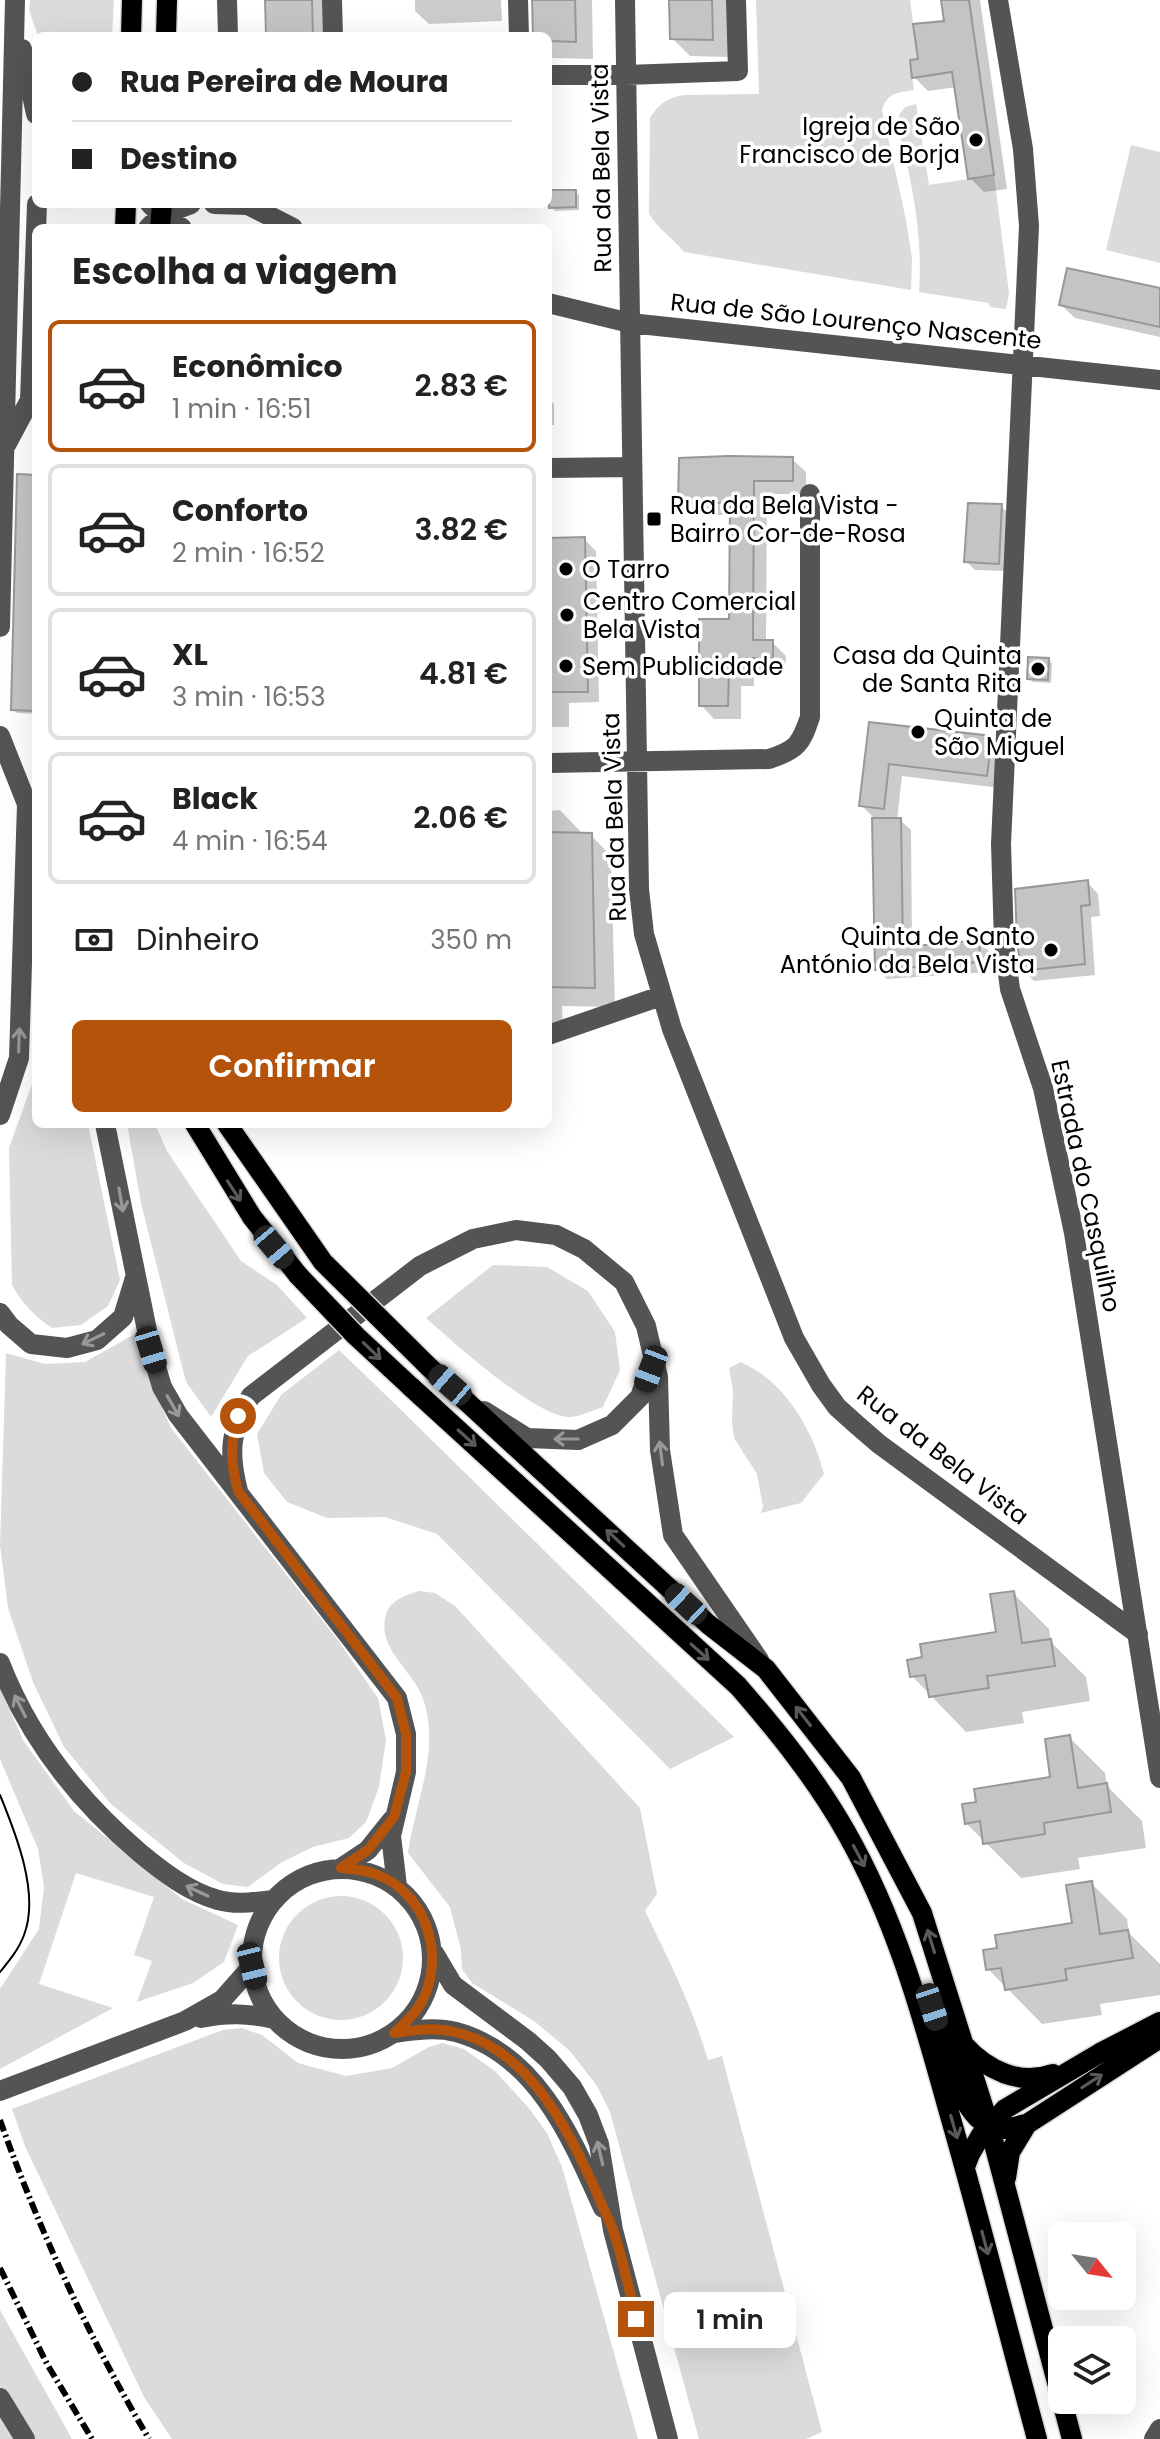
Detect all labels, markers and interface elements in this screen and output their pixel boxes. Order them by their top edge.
text: Rua Pereira de Moura [120,60,449,103]
street label: Rua da Bela Vista [583,63,619,273]
place label: Igreja de São Francisco de Borja [739,110,960,171]
marker: Igreja de São Francisco de Borja [967,131,985,149]
text: Destino [120,137,237,180]
text: Escolha a viagem [72,246,398,297]
street label: Rua de São Lourenço Nascente [669,285,1043,357]
text: Econômico [172,345,343,388]
icon: car [76,350,148,422]
text: 2.83 € [415,364,508,407]
text: 1 min · 16:51 [172,391,312,427]
text: Conforto [172,489,308,532]
place label: Rua da Bela Vista - Bairro Cor-de-Rosa [670,489,906,550]
icon: car [76,494,148,566]
text: 3.82 € [415,508,508,551]
marker: Rua da Bela Vista - Bairro Cor-de-Rosa [645,510,663,528]
text: 2 min · 16:52 [172,535,325,571]
place label: O Tarro [582,553,670,586]
marker: O Tarro [557,560,575,578]
place label: Centro Comercial Bela Vista [583,585,796,646]
marker: Centro Comercial Bela Vista [558,606,576,624]
text: XL [172,633,208,676]
icon: car [76,638,148,710]
place label: Casa da Quinta de Santa Rita [833,639,1022,700]
place label: Sem Publicidade [582,650,783,683]
text: 4.81 € [419,652,508,695]
marker: Sem Publicidade [557,657,575,675]
marker: Casa da Quinta de Santa Rita [1029,660,1047,678]
text: 3 min · 16:53 [172,679,325,715]
place label: Quinta de São Miguel [934,702,1065,763]
street label: Rua da Bela Vista [594,712,634,922]
marker: Quinta de São Miguel [909,723,927,741]
text: Black [172,777,258,820]
icon: car [76,782,148,854]
text: 2.06 € [413,796,508,839]
text: 4 min · 16:54 [172,823,328,859]
icon: cash [72,918,116,962]
text: Dinheiro [136,918,259,961]
place label: Quinta de Santo António da Bela Vista [780,920,1035,981]
text: 350 m [430,922,512,958]
marker: Quinta de Santo António da Bela Vista [1042,941,1060,959]
button: Confirmar [72,1020,512,1112]
one-way arrow [12,1027,27,1054]
street label: Estrada do Casquilho [1043,1057,1129,1315]
one-way arrow [227,1179,243,1202]
one-way arrow [115,1187,130,1213]
car [249,1221,299,1273]
car [133,1324,169,1376]
one-way arrow [82,1332,105,1347]
one-way arrow [362,1341,382,1360]
car [631,1342,671,1396]
car [424,1360,476,1410]
street label: Rua da Bela Vista [850,1378,1036,1532]
one-way arrow [165,1394,181,1417]
route start [220,1398,256,1434]
one-way arrow [457,1429,477,1447]
one-way arrow [554,1431,580,1447]
one-way arrow [653,1441,668,1466]
one-way arrow [606,1530,626,1548]
car [660,1579,712,1629]
one-way arrow [690,1642,710,1660]
one-way arrow [12,1695,27,1719]
one-way arrow [794,1706,812,1727]
one-way arrow [851,1844,867,1868]
one-way arrow [186,1883,210,1898]
one-way arrow [923,1929,938,1955]
car [235,1940,269,1992]
car [913,1980,951,2034]
one-way arrow [1081,2073,1103,2089]
one-way arrow [947,2114,962,2140]
one-way arrow [592,2140,607,2166]
north arrow [1048,2222,1136,2310]
map controls [1048,2222,1136,2414]
one-way arrow [978,2229,993,2255]
callout: 1 min [664,2291,796,2347]
route end [618,2301,654,2337]
text: 1 min [696,2302,764,2338]
button: layers [1048,2326,1136,2414]

